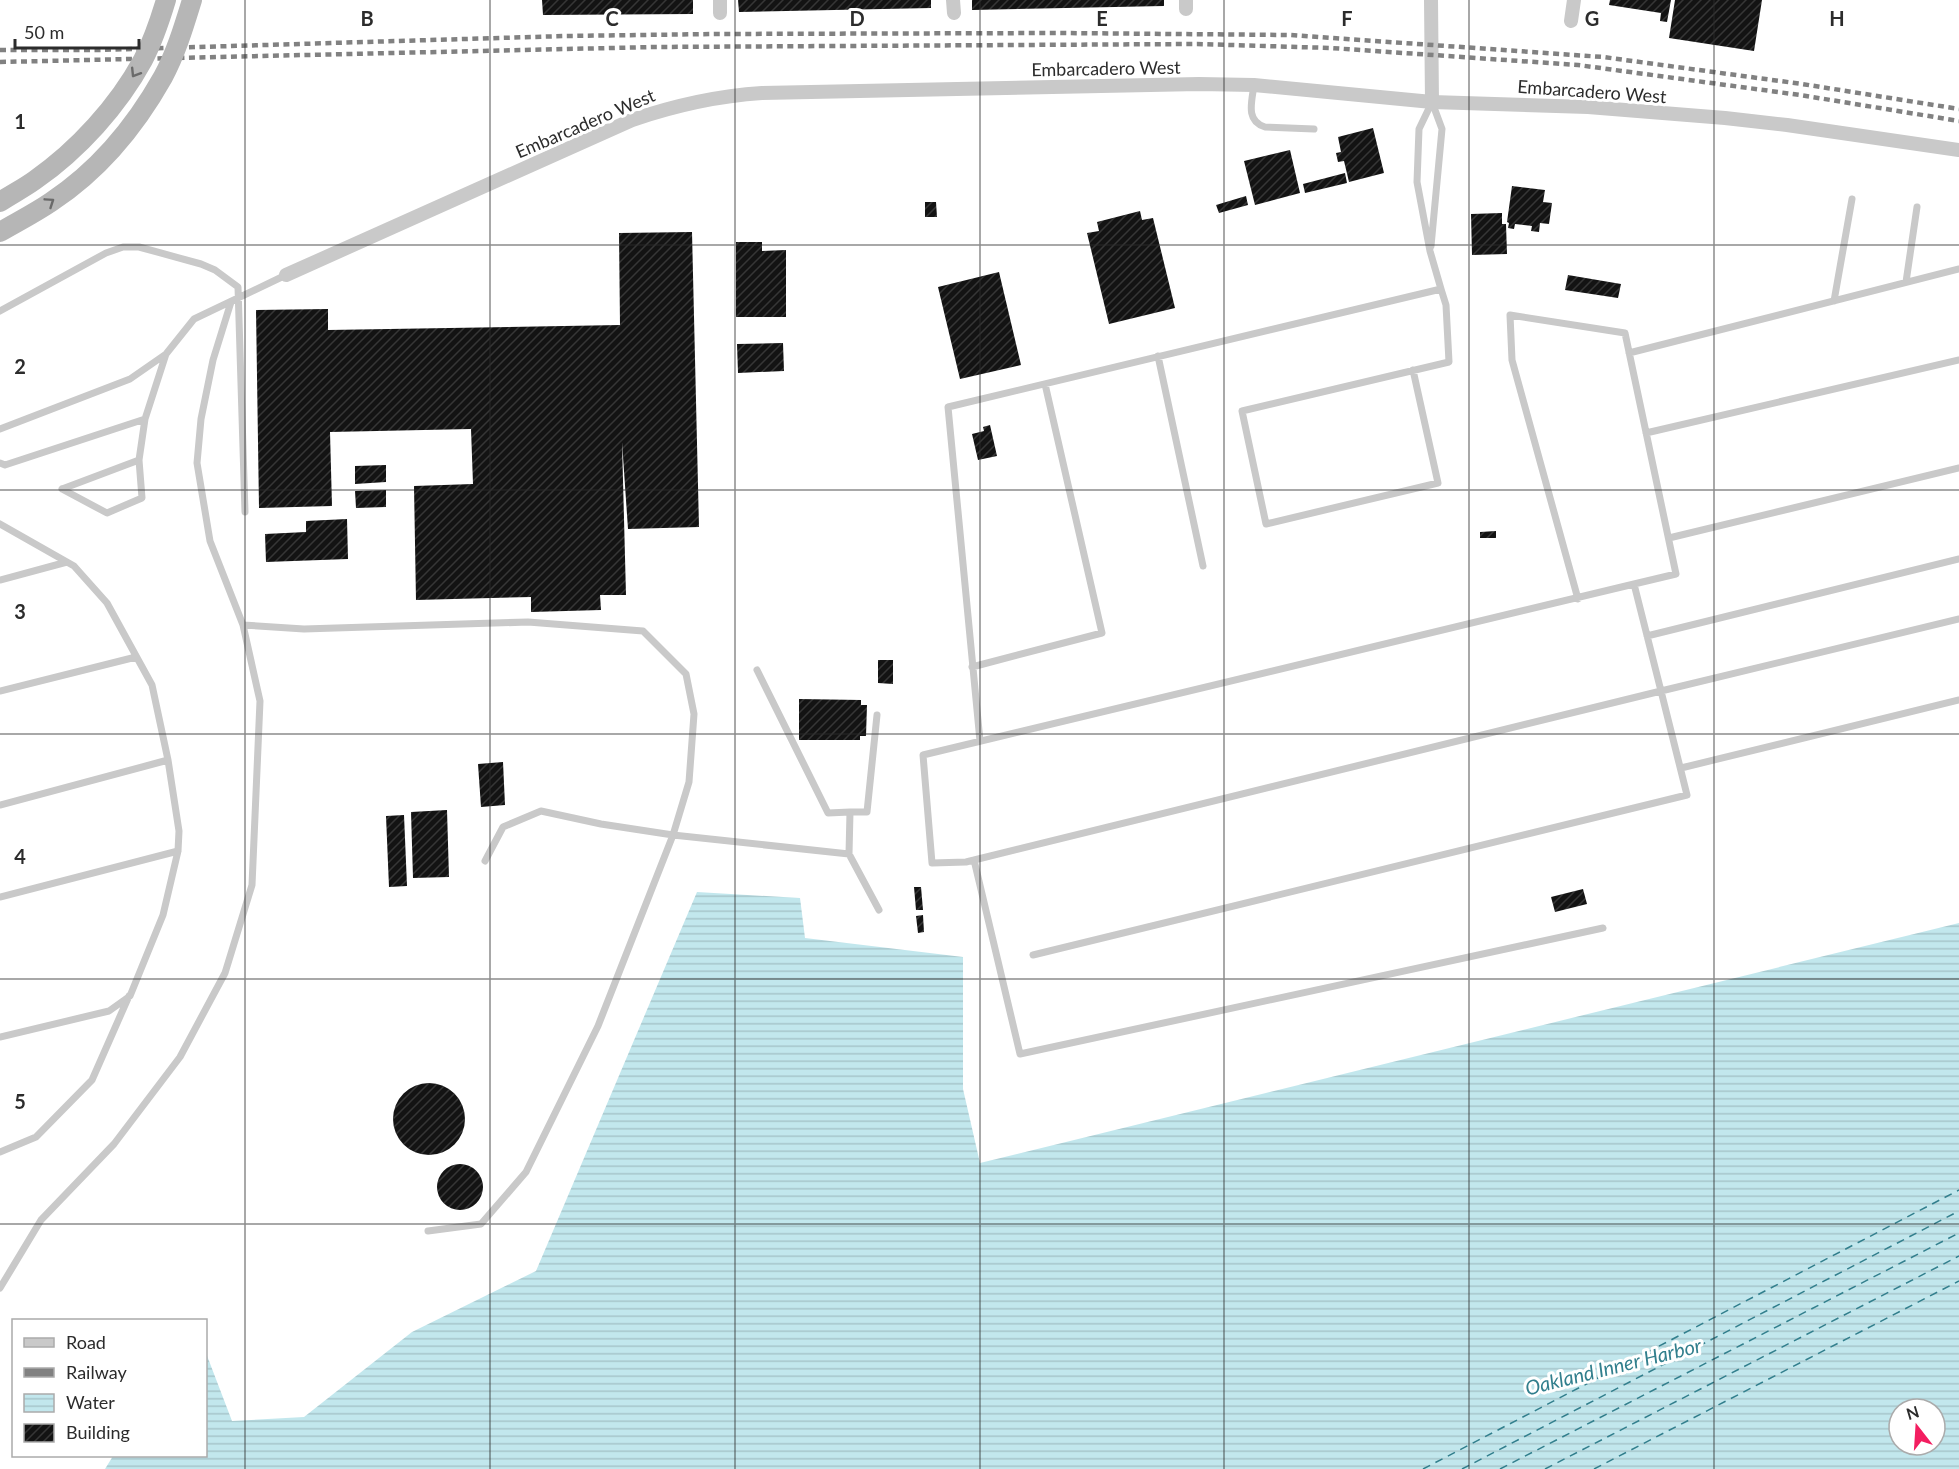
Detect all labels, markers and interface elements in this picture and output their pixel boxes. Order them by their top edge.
text: B [360,6,374,30]
text: C [605,6,619,30]
text: D [849,6,865,30]
text: E [1096,6,1108,30]
text: F [1341,6,1353,30]
text: G [1585,6,1599,30]
text: H [1829,6,1845,30]
scale bar [15,12,140,50]
text: 50 m [24,21,64,43]
street label: Embarcadero West [1031,56,1181,80]
one-way arrow [130,67,142,77]
street label: Embarcadero West [1517,75,1668,107]
street label: Embarcadero West [512,83,659,162]
text: 1 [14,109,26,133]
one-way arrow [44,198,55,209]
text: 2 [14,354,26,378]
text: 3 [14,599,26,623]
text: 4 [14,844,26,868]
text: 5 [14,1089,26,1113]
legend [12,1319,207,1457]
text: Road [66,1331,106,1353]
water label: Oakland Inner Harbor [1522,1332,1705,1400]
text: Railway [66,1361,127,1383]
text: Water [66,1391,115,1413]
north arrow [1887,1397,1947,1457]
text: N [1904,1401,1921,1423]
text: Building [66,1421,130,1443]

